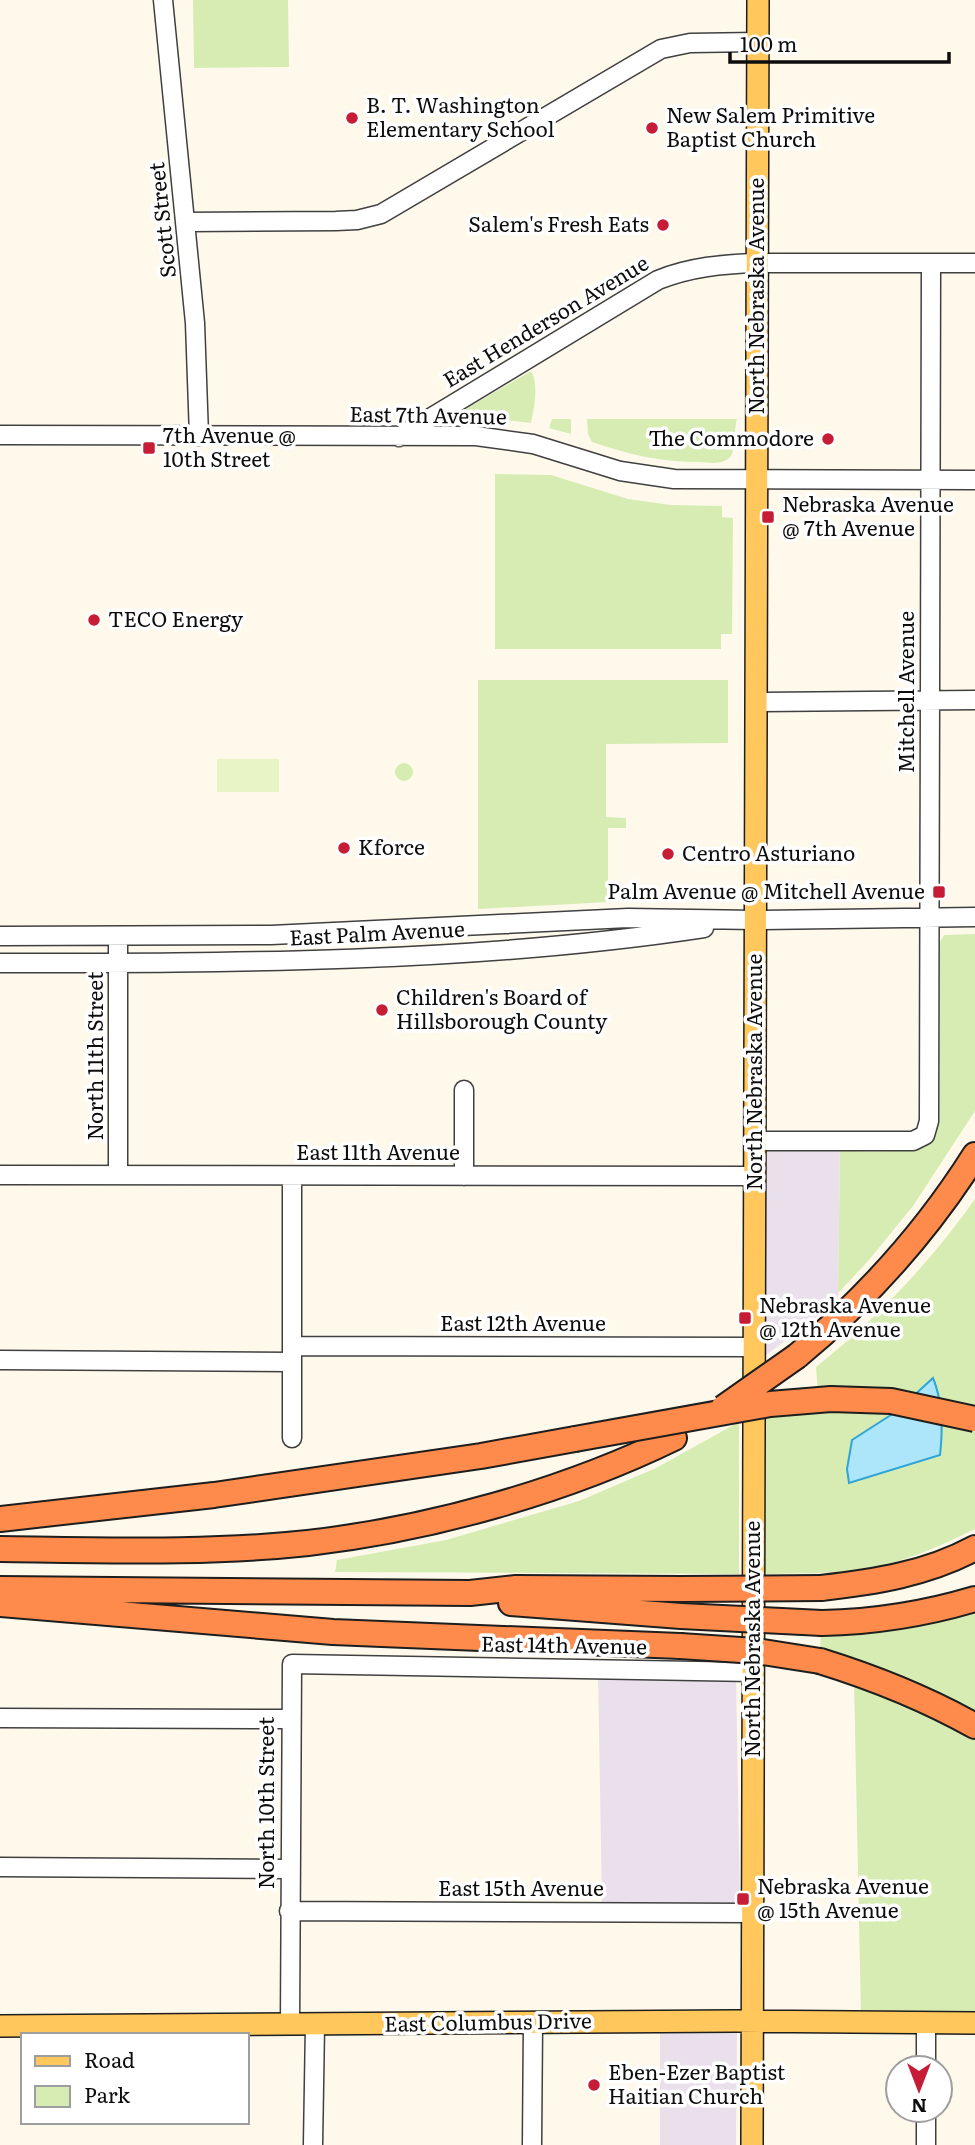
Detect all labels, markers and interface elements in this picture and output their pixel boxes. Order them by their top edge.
scale bar [730,21,949,65]
text: 100 m [740,27,797,58]
place label: B. T. Washington Elementary School [366,88,555,143]
place label: New Salem Primitive Baptist Church [666,98,875,153]
marker: B. T. Washington Elementary School [344,110,360,126]
marker: New Salem Primitive Baptist Church [644,120,660,136]
street label: Scott Street [139,160,182,280]
street label: North Nebraska Avenue [739,177,770,414]
place label: Salem's Fresh Eats [468,207,649,238]
marker: Salem's Fresh Eats [655,217,671,233]
street label: East Henderson Avenue [436,246,654,394]
street label: East 7th Avenue [349,397,507,430]
place label: 7th Avenue @ 10th Street [163,418,296,473]
place label: The Commodore [648,421,814,452]
marker: The Commodore [820,431,836,447]
marker: 7th Avenue @ 10th Street [141,440,157,456]
place label: Nebraska Avenue @ 7th Avenue [782,487,954,542]
marker: Nebraska Avenue @ 7th Avenue [760,509,776,525]
place label: TECO Energy [108,602,244,633]
street label: Mitchell Avenue [889,611,920,773]
marker: TECO Energy [86,612,102,628]
place label: Kforce [358,830,425,861]
place label: Centro Asturiano [682,836,855,867]
marker: Kforce [336,840,352,856]
marker: Centro Asturiano [660,846,676,862]
place label: Palm Avenue @ Mitchell Avenue [607,874,925,905]
marker: Palm Avenue @ Mitchell Avenue [931,884,947,900]
street label: East Palm Avenue [288,911,465,952]
street label: North Nebraska Avenue [737,953,768,1190]
street label: North 11th Street [78,971,109,1140]
place label: Children's Board of Hillsborough County [396,980,608,1035]
marker: Children's Board of Hillsborough County [374,1002,390,1018]
street label: East 11th Avenue [296,1135,460,1166]
place label: Nebraska Avenue @ 12th Avenue [759,1288,931,1343]
street label: East 12th Avenue [440,1306,606,1337]
marker: Nebraska Avenue @ 12th Avenue [737,1310,753,1326]
street label: North Nebraska Avenue [735,1520,766,1757]
street label: East 14th Avenue [481,1627,647,1660]
street label: North 10th Street [249,1716,280,1889]
place label: Nebraska Avenue @ 15th Avenue [757,1869,929,1924]
street label: East 15th Avenue [438,1871,604,1902]
marker: Nebraska Avenue @ 15th Avenue [735,1891,751,1907]
street label: East Columbus Drive [384,2003,592,2038]
legend [21,2033,248,2124]
text: Road [84,2043,135,2074]
north arrow [884,2054,954,2124]
place label: Eben-Ezer Baptist Haitian Church [608,2055,786,2110]
marker: Eben-Ezer Baptist Haitian Church [586,2077,602,2093]
text: Park [84,2078,130,2109]
text: N [911,2093,927,2121]

